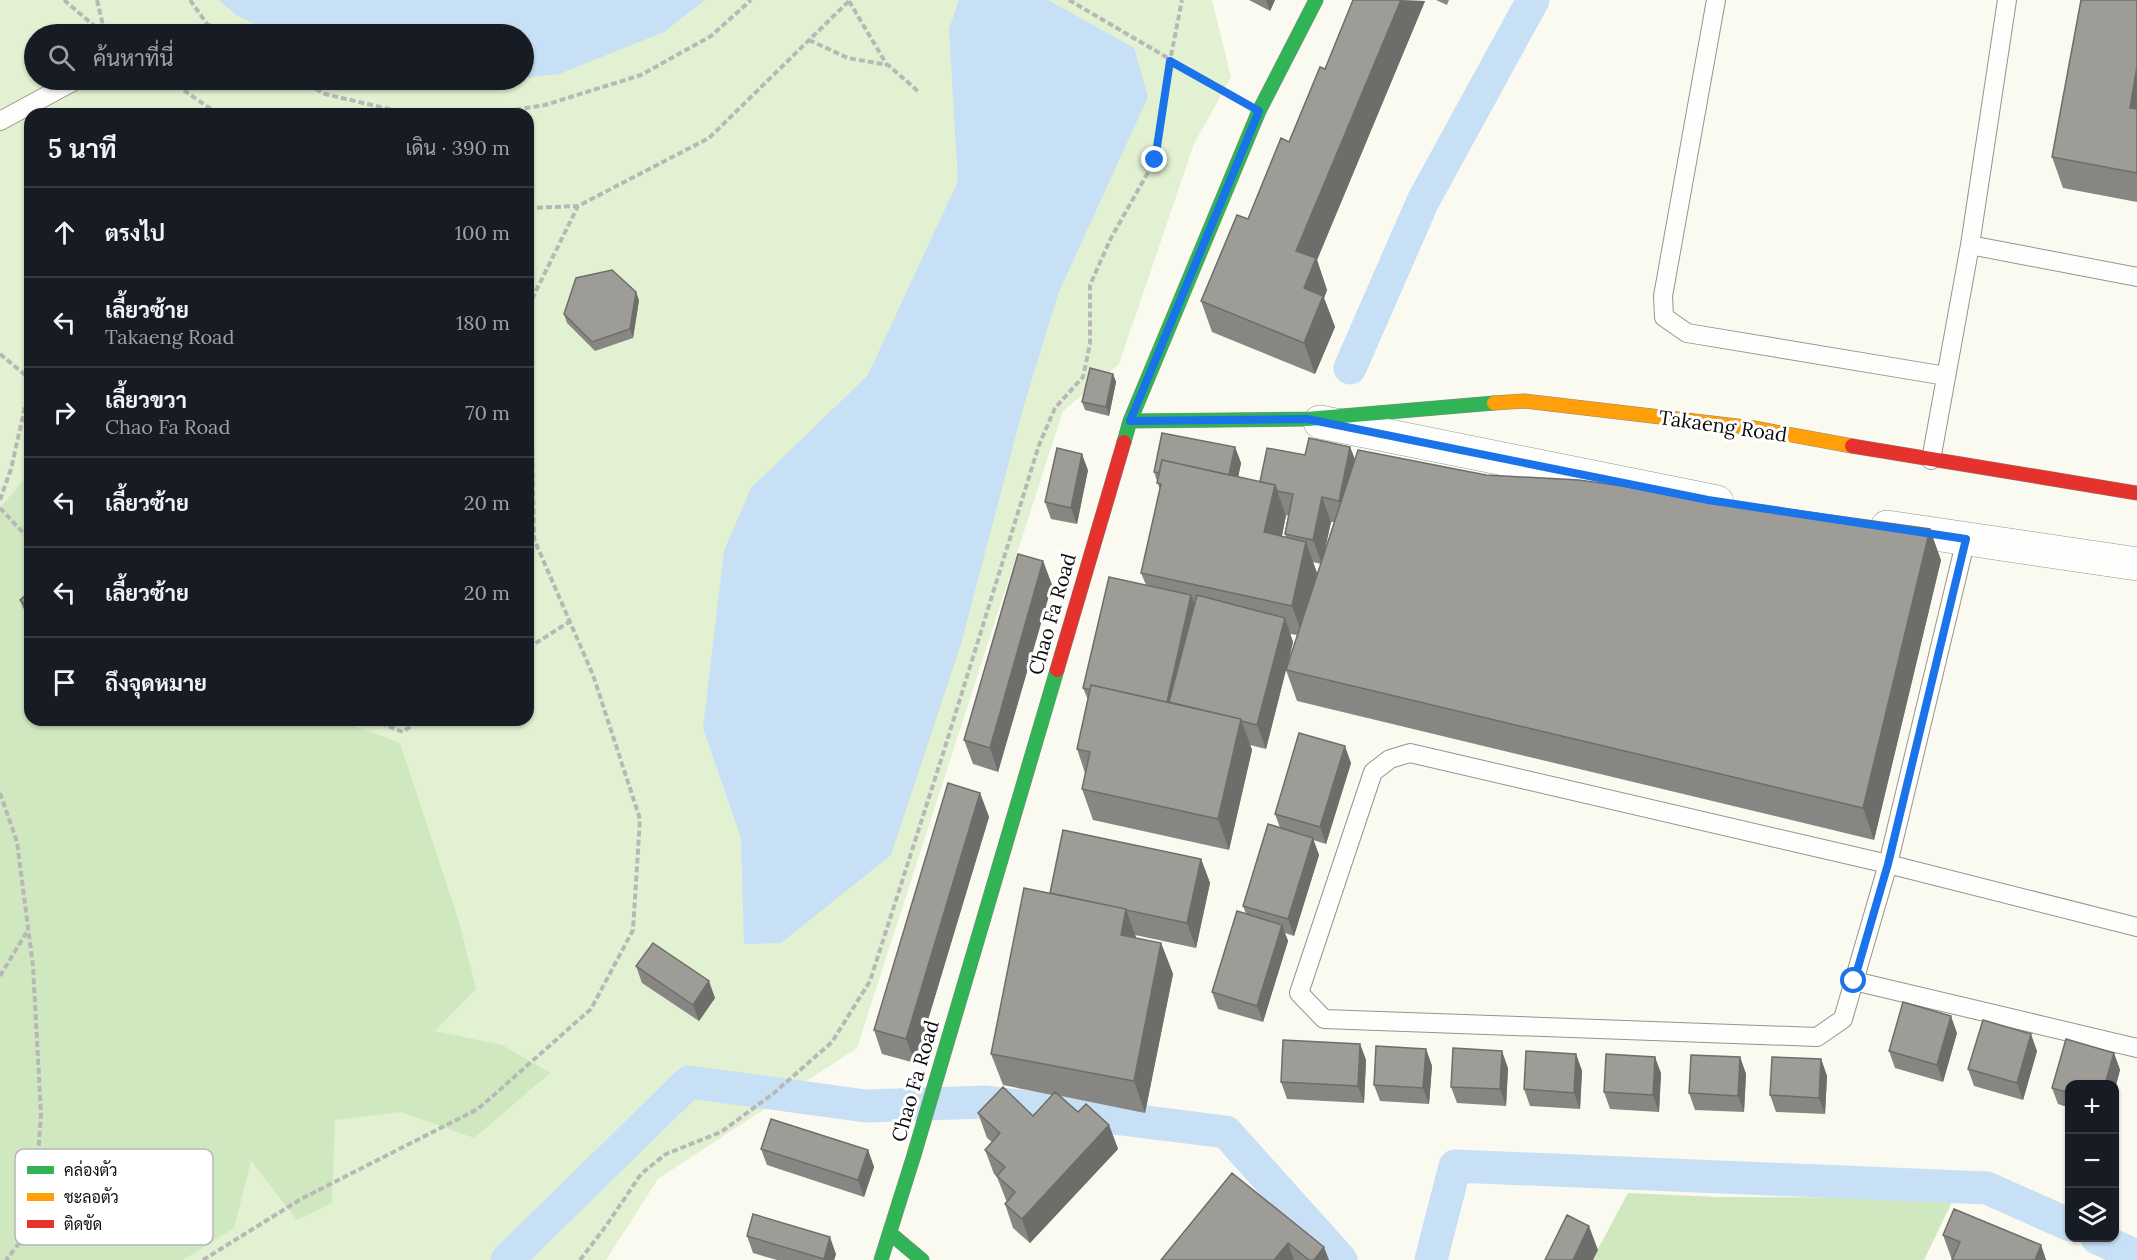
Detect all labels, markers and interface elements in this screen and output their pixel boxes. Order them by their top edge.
search box [24,24,534,90]
icon: search [45,41,78,74]
text: ค้นหาที่นี่ [93,44,173,72]
text: 5 นาที [48,132,117,165]
text: เดิน · 390 m [405,135,510,160]
route end [1141,146,1167,172]
icon: ahead [48,216,81,249]
text: ตรงไป [105,219,165,247]
text: 100 m [455,220,510,245]
text: เลี้ยวซ้าย [105,296,189,324]
icon: left [48,306,81,339]
text: 180 m [456,310,510,335]
text: Takaeng Road [105,324,234,349]
text: เลี้ยวขวา [105,386,187,414]
icon: right [48,396,81,429]
text: 70 m [465,400,510,425]
street label: Takaeng Road [1657,404,1789,447]
text: Chao Fa Road [105,414,230,439]
icon: left [48,486,81,519]
text: เลี้ยวซ้าย [105,489,189,517]
text: 20 m [464,490,510,515]
street label: Chao Fa Road [1022,550,1081,678]
icon: left [48,576,81,609]
text: เลี้ยวซ้าย [105,579,189,607]
text: 20 m [464,580,510,605]
icon: arrive [48,666,81,699]
text: ถึงจุดหมาย [105,669,207,697]
route start [1840,967,1866,993]
street label: Chao Fa Road [885,1017,944,1145]
map controls [2065,1080,2119,1242]
button: + [2065,1080,2119,1134]
button: − [2065,1134,2119,1188]
legend [15,1149,213,1245]
text: คล่องตัว [64,1160,118,1180]
text: ชะลอตัว [64,1187,119,1207]
button: layers [2065,1188,2119,1242]
text: ติดขัด [64,1214,102,1234]

